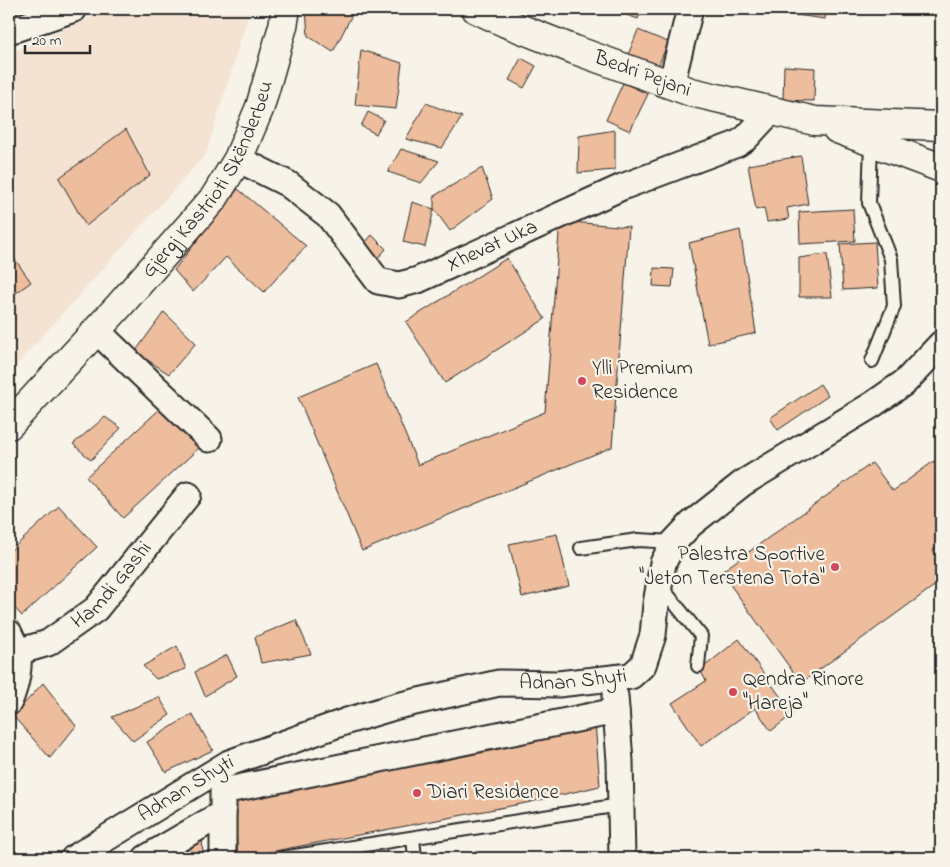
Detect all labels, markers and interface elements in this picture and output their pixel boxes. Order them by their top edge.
scale bar [25,22,90,54]
text: 20 m [32,30,62,52]
street label: Bedri Pejani [589,43,695,106]
street label: Gjergj Kastrioti Skënderbeu [135,77,282,285]
street label: Xhevat Uka [442,212,543,280]
place label: Ylli Premium Residence [592,354,693,408]
marker: Ylli Premium Residence [576,375,588,387]
street label: Hamdi Gashi [65,535,160,637]
place label: Palestra Sportive "Jeton Terstena Tota" [639,540,826,594]
marker: Palestra Sportive "Jeton Terstena Tota" [829,561,841,573]
street label: Adnan Shyti [519,662,628,699]
place label: Qendra Rinore "Hareja" [743,665,864,719]
marker: Qendra Rinore "Hareja" [727,686,739,698]
street label: Adnan Shyti [133,747,238,830]
place label: Diari Residence [426,778,559,808]
marker: Diari Residence [411,787,423,799]

